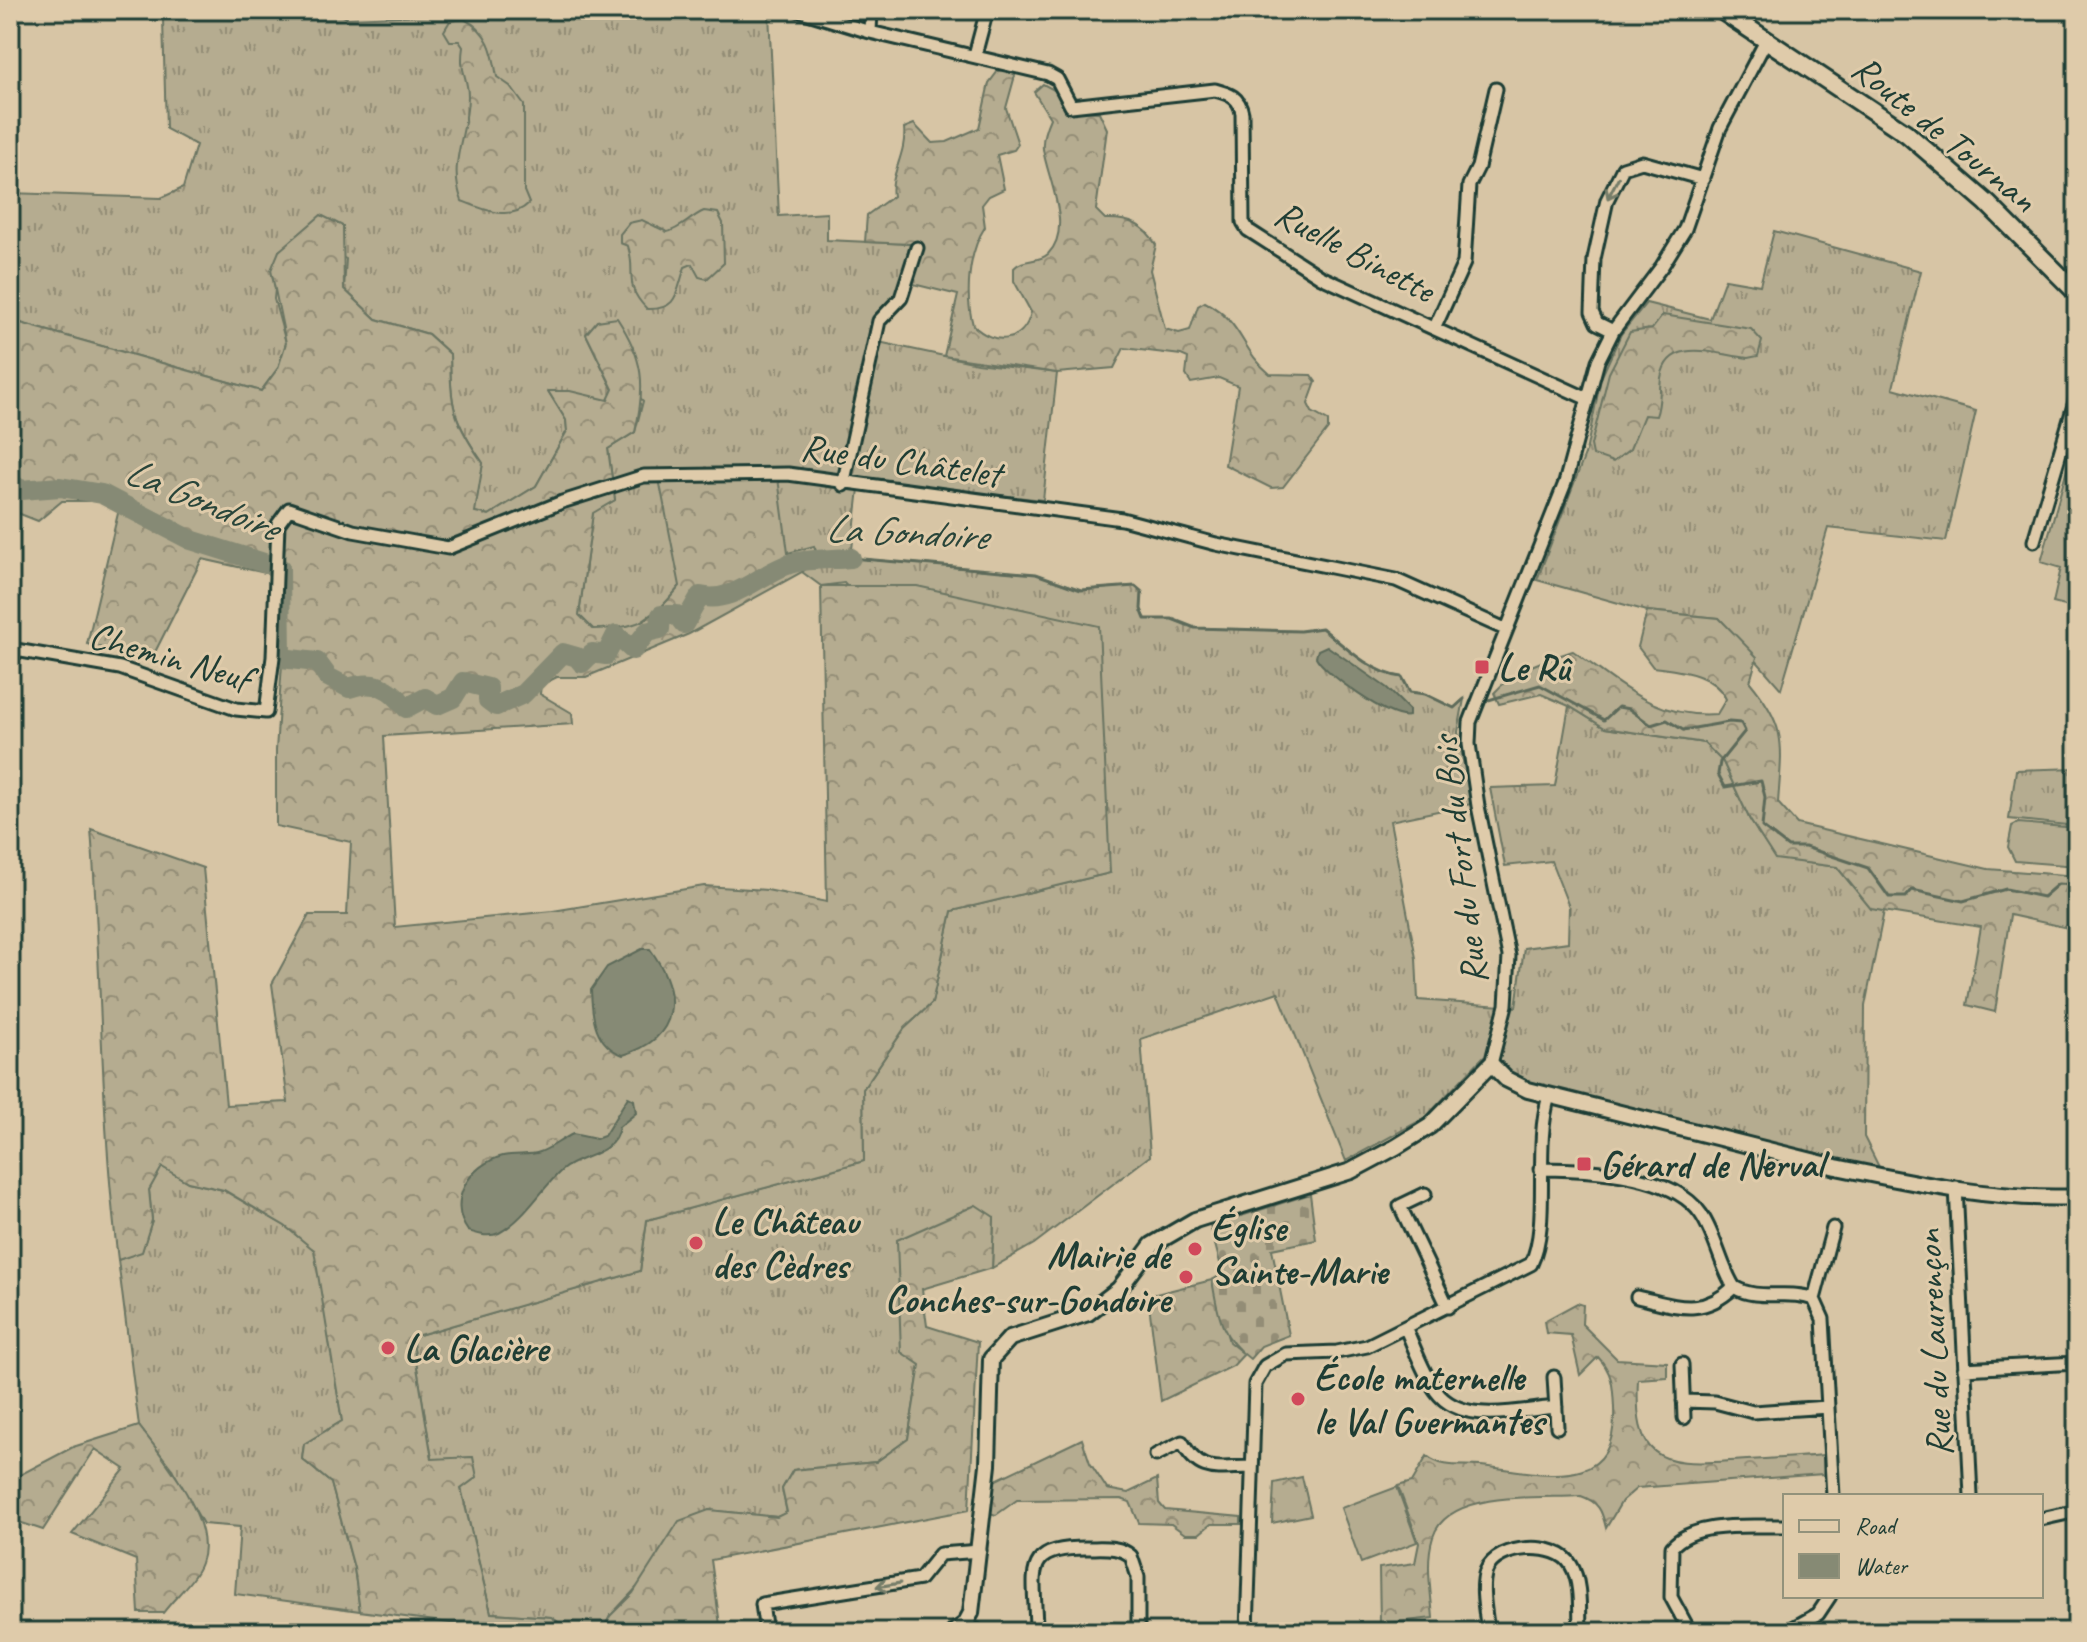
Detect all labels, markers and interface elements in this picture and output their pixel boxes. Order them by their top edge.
street label: Route de Tournan [1843,45,2047,223]
one-way arrow [1605,175,1621,199]
street label: Ruelle Binette [1267,190,1445,314]
street label: Rue du Châtelet [798,423,1009,499]
water label: La Gondoire [118,446,291,555]
water label: La Gondoire [824,503,994,561]
street label: Chemin Neuf [84,611,263,704]
place label: Le Rû [1498,644,1573,691]
marker: Le Rû [1473,658,1491,676]
street label: Rue du Fort du Bois [1421,730,1498,987]
place label: Gérard de Nerval [1600,1141,1830,1188]
marker: Gérard de Nerval [1575,1155,1593,1173]
place label: Le Château des Cèdres [712,1198,861,1289]
place label: Église Sainte-Marie [1211,1204,1391,1295]
street label: Rue du Laurençon [1904,1226,1963,1458]
place label: Mairie de Conches-sur-Gondoire [885,1232,1173,1323]
marker: Le Château des Cèdres [687,1234,705,1252]
marker: Église Sainte-Marie [1186,1240,1204,1258]
marker: Mairie de Conches-sur-Gondoire [1177,1268,1195,1286]
place label: La Glacière [404,1325,551,1372]
marker: La Glacière [379,1339,397,1357]
place label: École maternelle le Val Guermantes [1314,1354,1548,1445]
marker: École maternelle le Val Guermantes [1289,1390,1307,1408]
legend [1783,1494,2043,1598]
text: Road [1855,1511,1899,1541]
text: Water [1855,1551,1910,1581]
one-way arrow [876,1578,901,1593]

